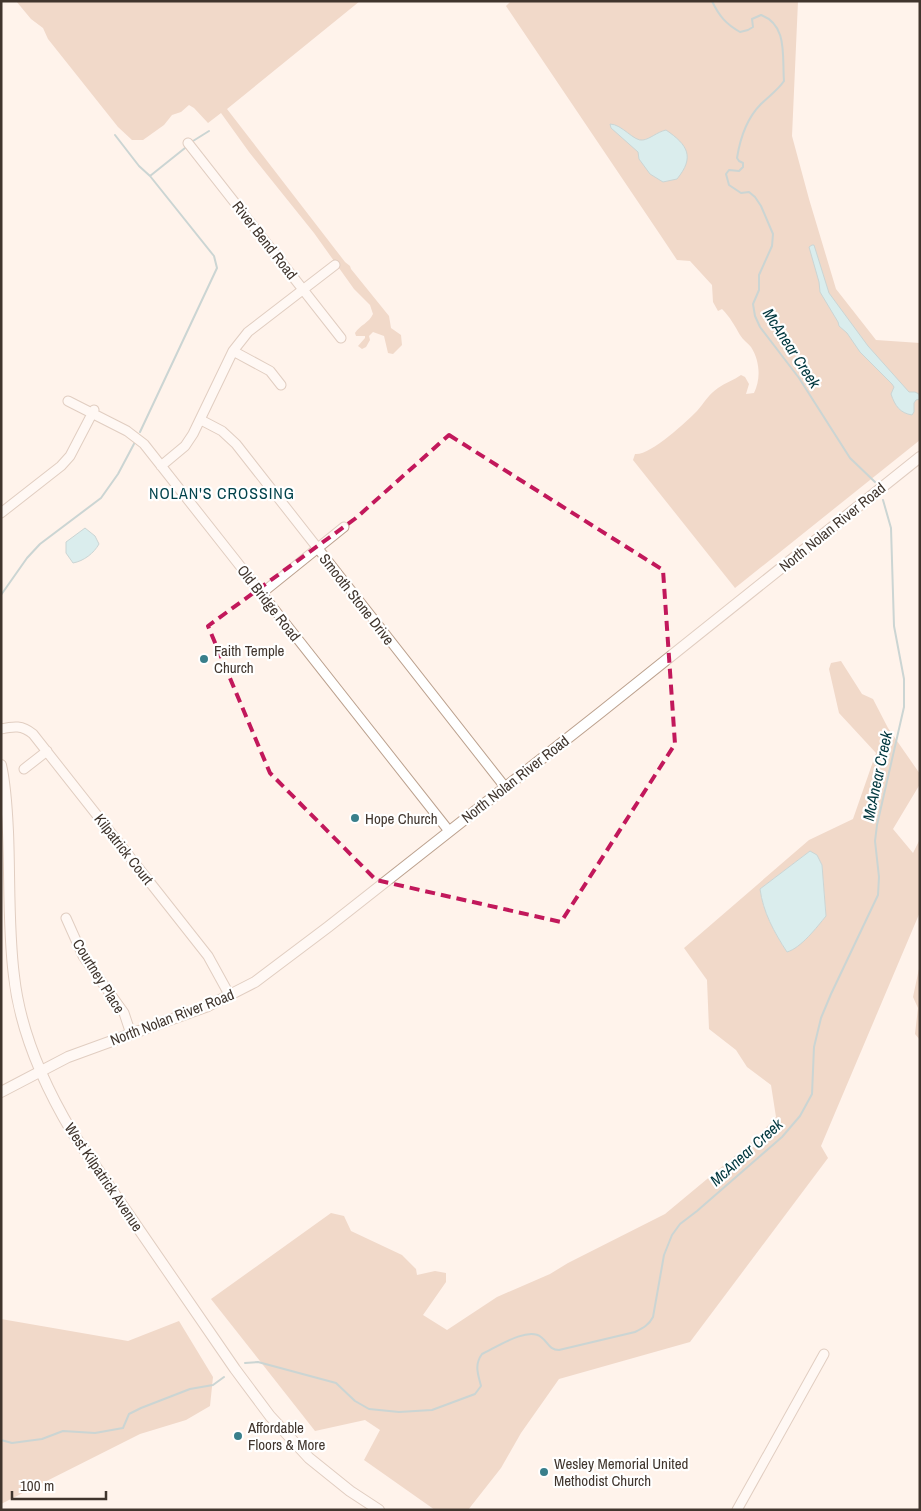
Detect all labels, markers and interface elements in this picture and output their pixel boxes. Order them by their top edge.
street label: River Bend Road [228,196,302,284]
water label: McAnear Creek [758,304,826,393]
street label: North Nolan River Road [774,478,890,576]
district label: NOLAN'S CROSSING [149,482,295,504]
street label: Smooth Stone Drive [315,549,399,649]
street label: Old Bridge Road [233,560,305,646]
place label: Faith Temple Church [214,640,284,678]
marker: Faith Temple Church [198,653,210,665]
water label: McAnear Creek [857,729,897,823]
street label: North Nolan River Road [457,730,573,828]
place label: Hope Church [365,808,437,829]
street label: Kilpatrick Court [90,809,159,889]
marker: Hope Church [349,812,361,824]
street label: Courtney Place [68,935,130,1017]
street label: North Nolan River Road [107,984,237,1050]
water label: McAnear Creek [705,1113,788,1191]
street label: West Kilpatrick Avenue [60,1119,148,1236]
place label: Affordable Floors & More [247,1417,325,1455]
marker: Affordable Floors & More [232,1430,244,1442]
place label: Wesley Memorial United Methodist Church [554,1453,688,1491]
marker: Wesley Memorial United Methodist Church [538,1466,550,1478]
scale bar [12,1468,106,1500]
text: 100 m [20,1475,54,1496]

